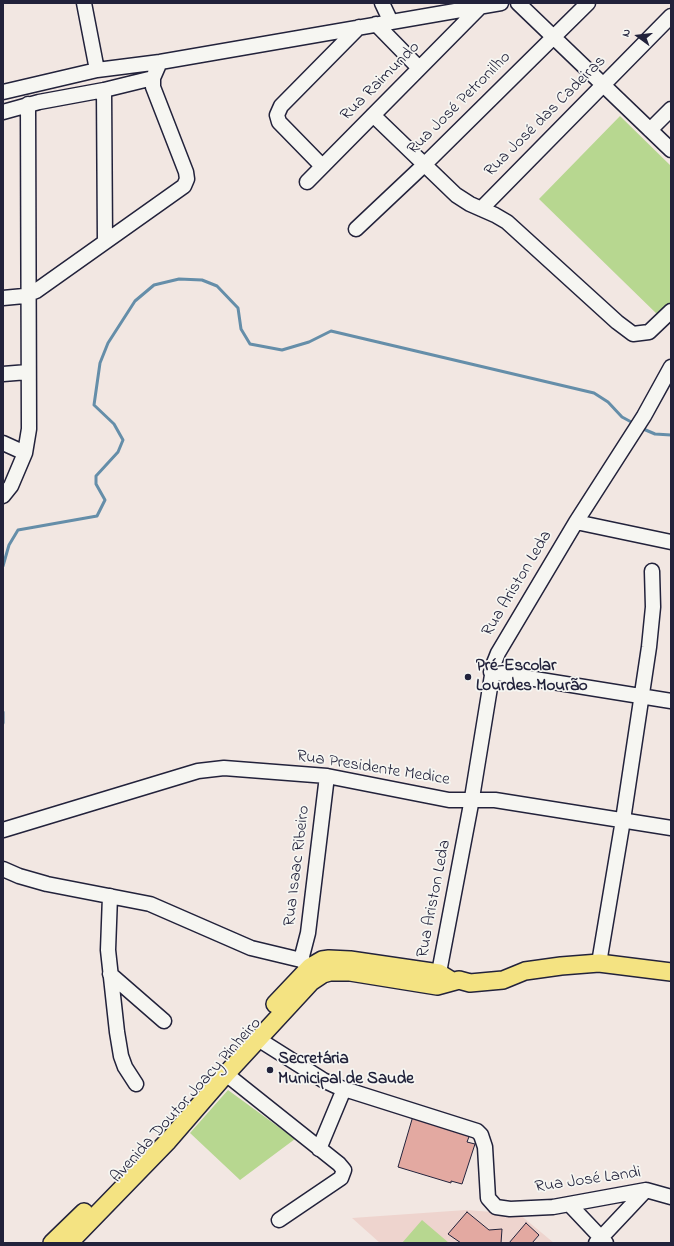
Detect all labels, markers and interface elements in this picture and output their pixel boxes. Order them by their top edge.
north arrow [618,16,658,56]
text: N [618,27,635,39]
street label: Rua Raimundo [337,38,425,126]
street label: Rua José Petronilho [404,48,516,160]
street label: Rua José das Cadeiras [481,52,611,182]
street label: Rua Ariston Leda [478,527,558,641]
place label: Pré-Escolar Lourdes Mourão [476,657,588,697]
marker: Pré-Escolar Lourdes Mourão [463,672,473,682]
street label: Rua Presidente Medice [295,747,451,791]
street label: Rua Isaac Ribeiro [280,804,316,928]
street label: Rua Ariston Leda [414,838,456,960]
street label: Avenida Doutor Joacy Pinheiro [107,1014,267,1188]
place label: Secretária Municipal de Saude [278,1050,414,1090]
marker: Secretária Municipal de Saude [265,1065,275,1075]
street label: Rua José Landi [534,1163,642,1199]

